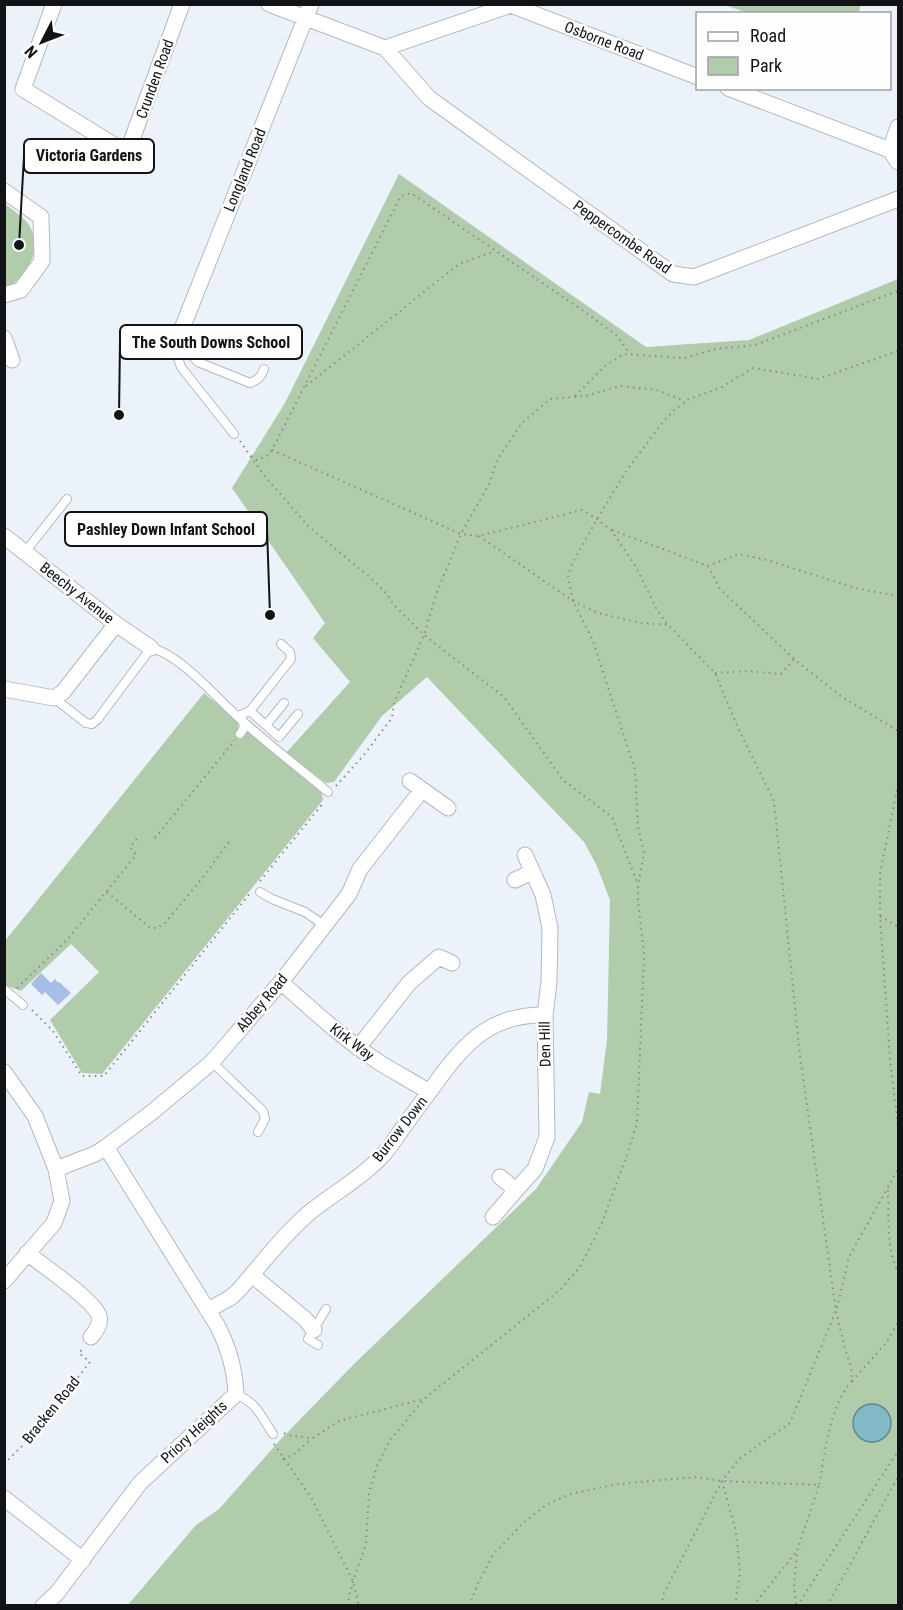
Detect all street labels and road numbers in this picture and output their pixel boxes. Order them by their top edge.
street label: Osborne Road [562,18,646,64]
street label: Crunden Road [132,37,178,121]
street label: Longland Road [220,126,270,214]
street label: Peppercombe Road [570,197,674,277]
street label: Beechy Avenue [36,558,118,628]
street label: Abbey Road [233,970,291,1036]
street label: Kirk Way [326,1019,378,1065]
street label: Den Hill [536,1021,554,1067]
street label: Burrow Down [369,1093,431,1165]
street label: Bracken Road [18,1373,84,1447]
street label: Priory Heights [157,1397,231,1467]

